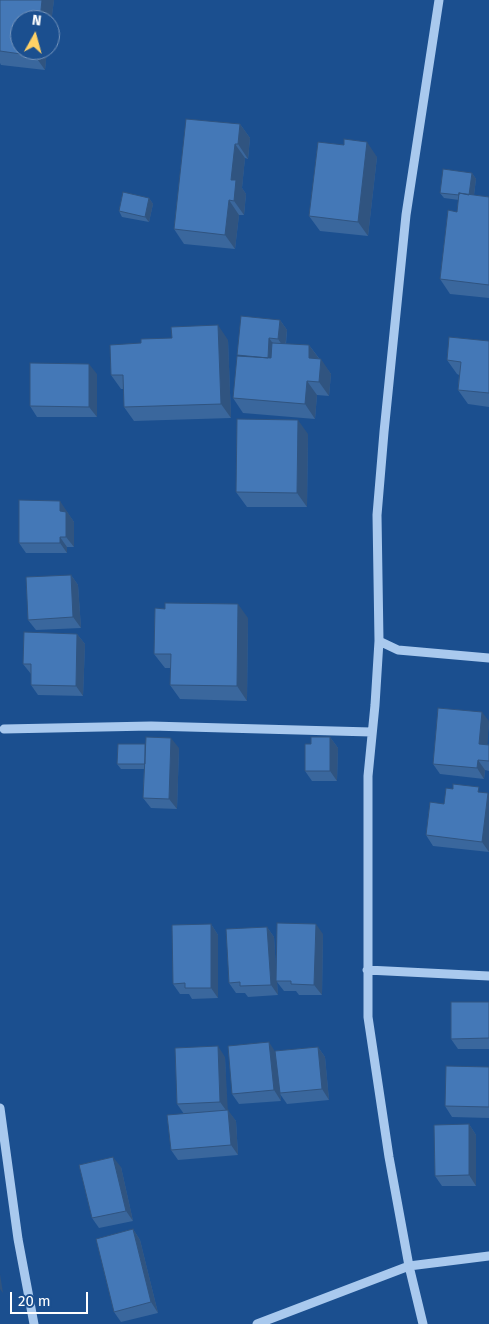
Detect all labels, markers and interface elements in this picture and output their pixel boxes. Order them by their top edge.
north arrow [10,10,60,60]
text: N [31,12,42,30]
scale bar [12,1282,90,1314]
text: 20 m [18,1292,51,1310]

